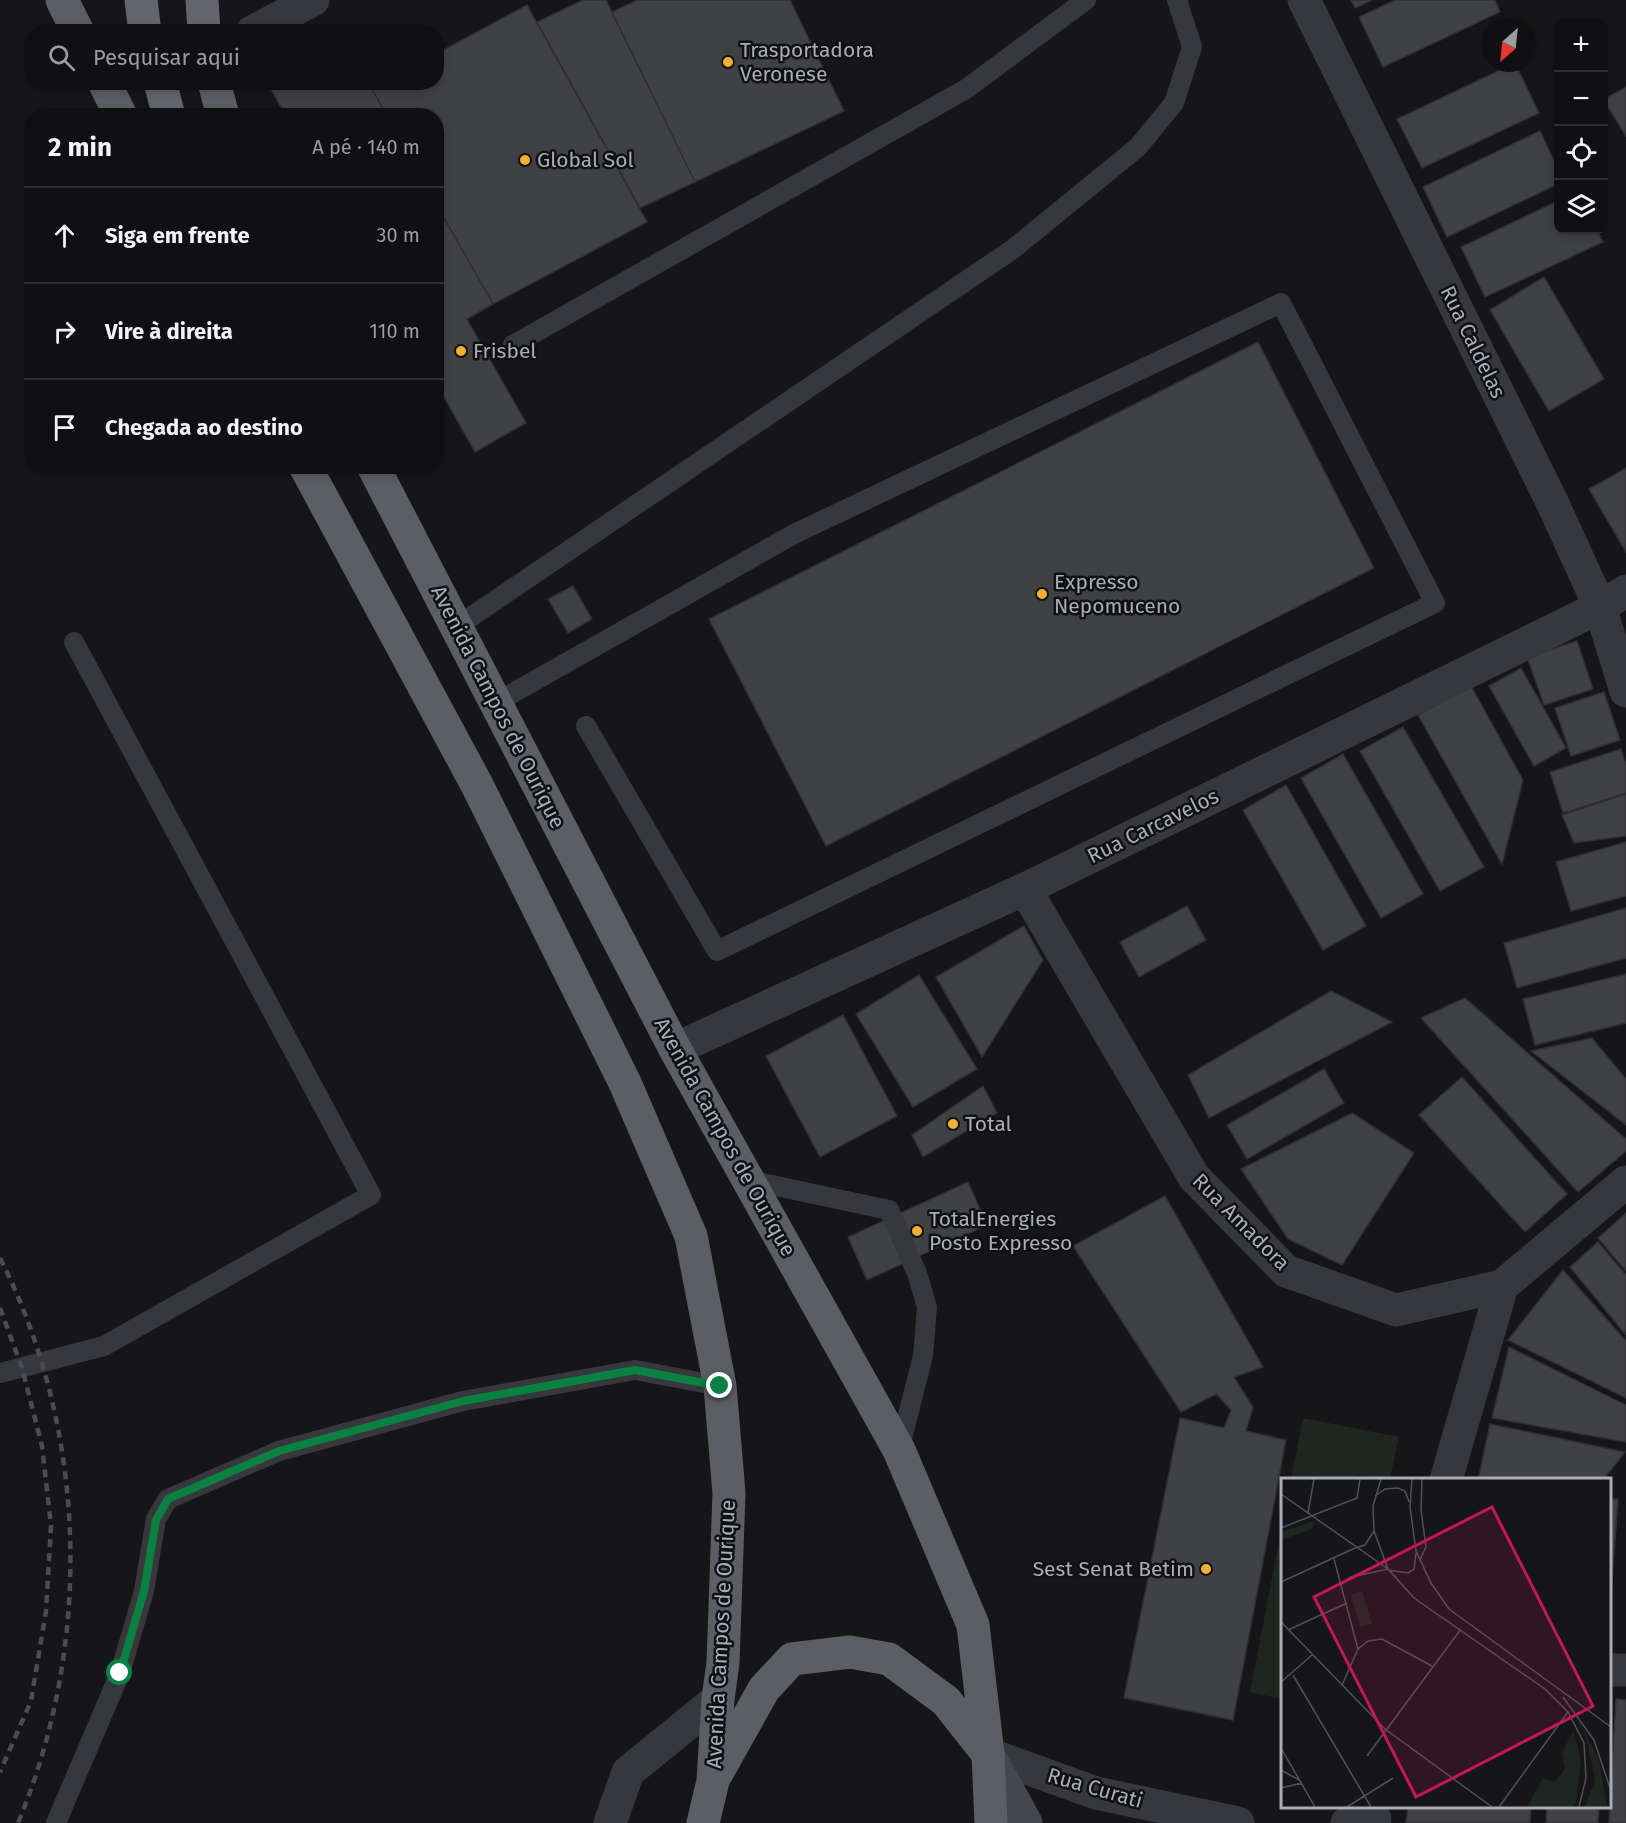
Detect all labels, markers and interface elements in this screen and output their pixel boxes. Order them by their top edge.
north arrow [1482,18,1536,72]
map controls [1554,18,1608,234]
button: + [1554,18,1608,72]
search box [24,24,444,90]
place label: Trasportadora Veronese [740,37,874,87]
icon: search [45,41,78,74]
text: Pesquisar aqui [93,44,240,71]
marker: Trasportadora Veronese [721,55,735,69]
button: − [1554,72,1608,126]
button: locate [1554,126,1608,180]
text: 2 min [48,132,112,163]
text: A pé · 140 m [312,135,420,159]
place label: Global Sol [537,147,634,173]
marker: Global Sol [518,153,532,167]
button: layers [1554,180,1608,234]
icon: ahead [48,219,81,252]
text: Siga em frente [105,222,250,249]
text: 30 m [376,223,420,247]
street label: Rua Caldelas [1435,282,1511,403]
icon: right [48,315,81,348]
text: Vire à direita [105,318,233,345]
text: 110 m [369,319,420,343]
place label: Frisbel [473,338,536,364]
marker: Frisbel [454,344,468,358]
icon: arrive [48,411,81,444]
text: Chegada ao destino [105,414,303,441]
place label: Expresso Nepomuceno [1054,569,1180,619]
street label: Avenida Campos de Ourique [425,581,571,833]
marker: Expresso Nepomuceno [1035,587,1049,601]
street label: Rua Carcavelos [1083,783,1223,869]
street label: Avenida Campos de Ourique [648,1013,802,1261]
place label: Total [965,1111,1012,1137]
marker: Total [946,1117,960,1131]
street label: Rua Amadora [1187,1168,1295,1276]
place label: TotalEnergies Posto Expresso [929,1206,1072,1256]
marker: TotalEnergies Posto Expresso [910,1224,924,1238]
route end [706,1372,732,1398]
inset map [1281,1478,1611,1808]
street label: Avenida Campos de Ourique [701,1499,741,1769]
place label: Sest Senat Betim [1033,1556,1194,1582]
marker: Sest Senat Betim [1199,1562,1213,1576]
route start [106,1659,132,1685]
street label: Rua Curati [1044,1762,1146,1814]

